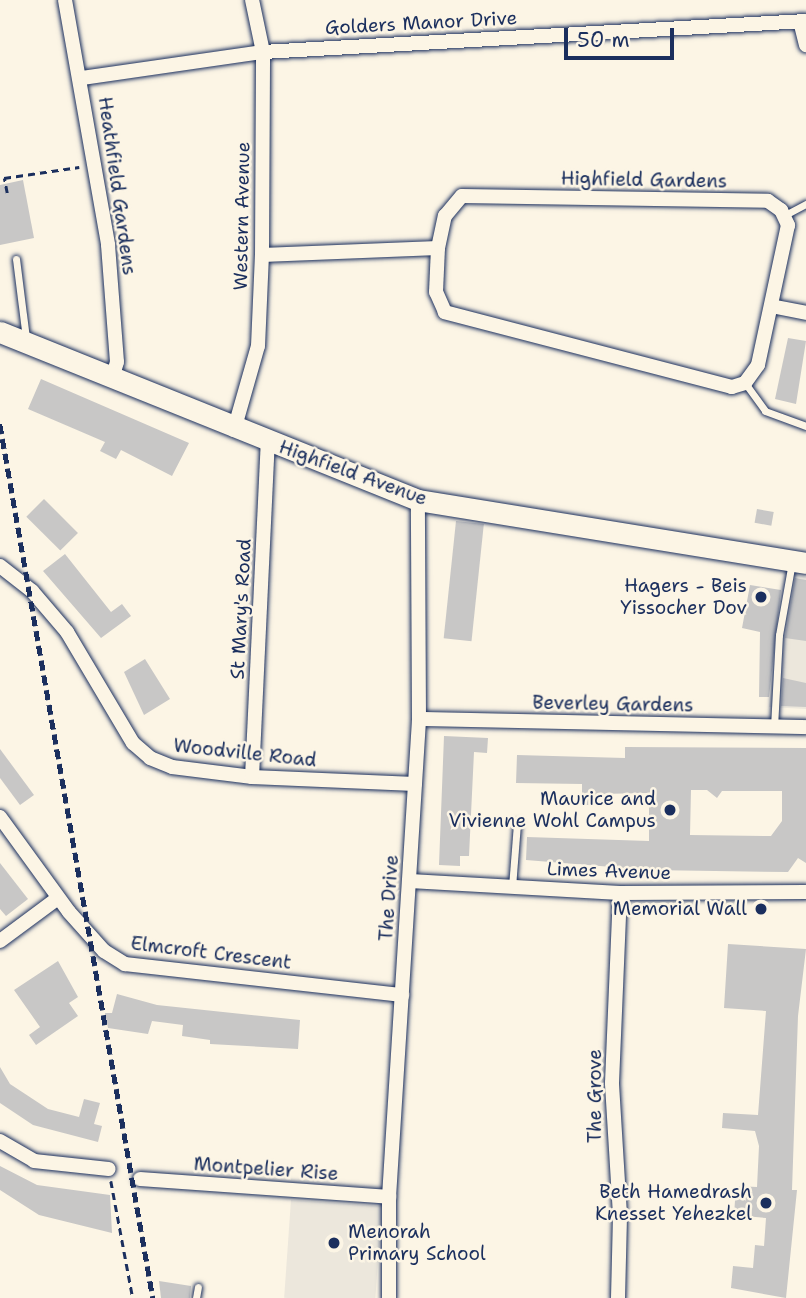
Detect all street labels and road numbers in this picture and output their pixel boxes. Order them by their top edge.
street label: Golders Manor Drive [324,7,518,39]
street label: Heathfield Gardens [93,95,141,277]
street label: Western Avenue [229,142,255,290]
street label: Highfield Gardens [561,167,727,193]
street label: Highfield Avenue [276,436,430,510]
street label: St Mary's Road [226,538,256,680]
street label: Beverley Gardens [532,691,694,717]
street label: Woodville Road [172,734,318,772]
street label: The Drive [375,854,403,942]
street label: Limes Avenue [546,857,672,885]
street label: Elmcroft Crescent [129,932,293,974]
street label: The Grove [584,1049,606,1143]
street label: Montpelier Rise [193,1153,339,1185]

